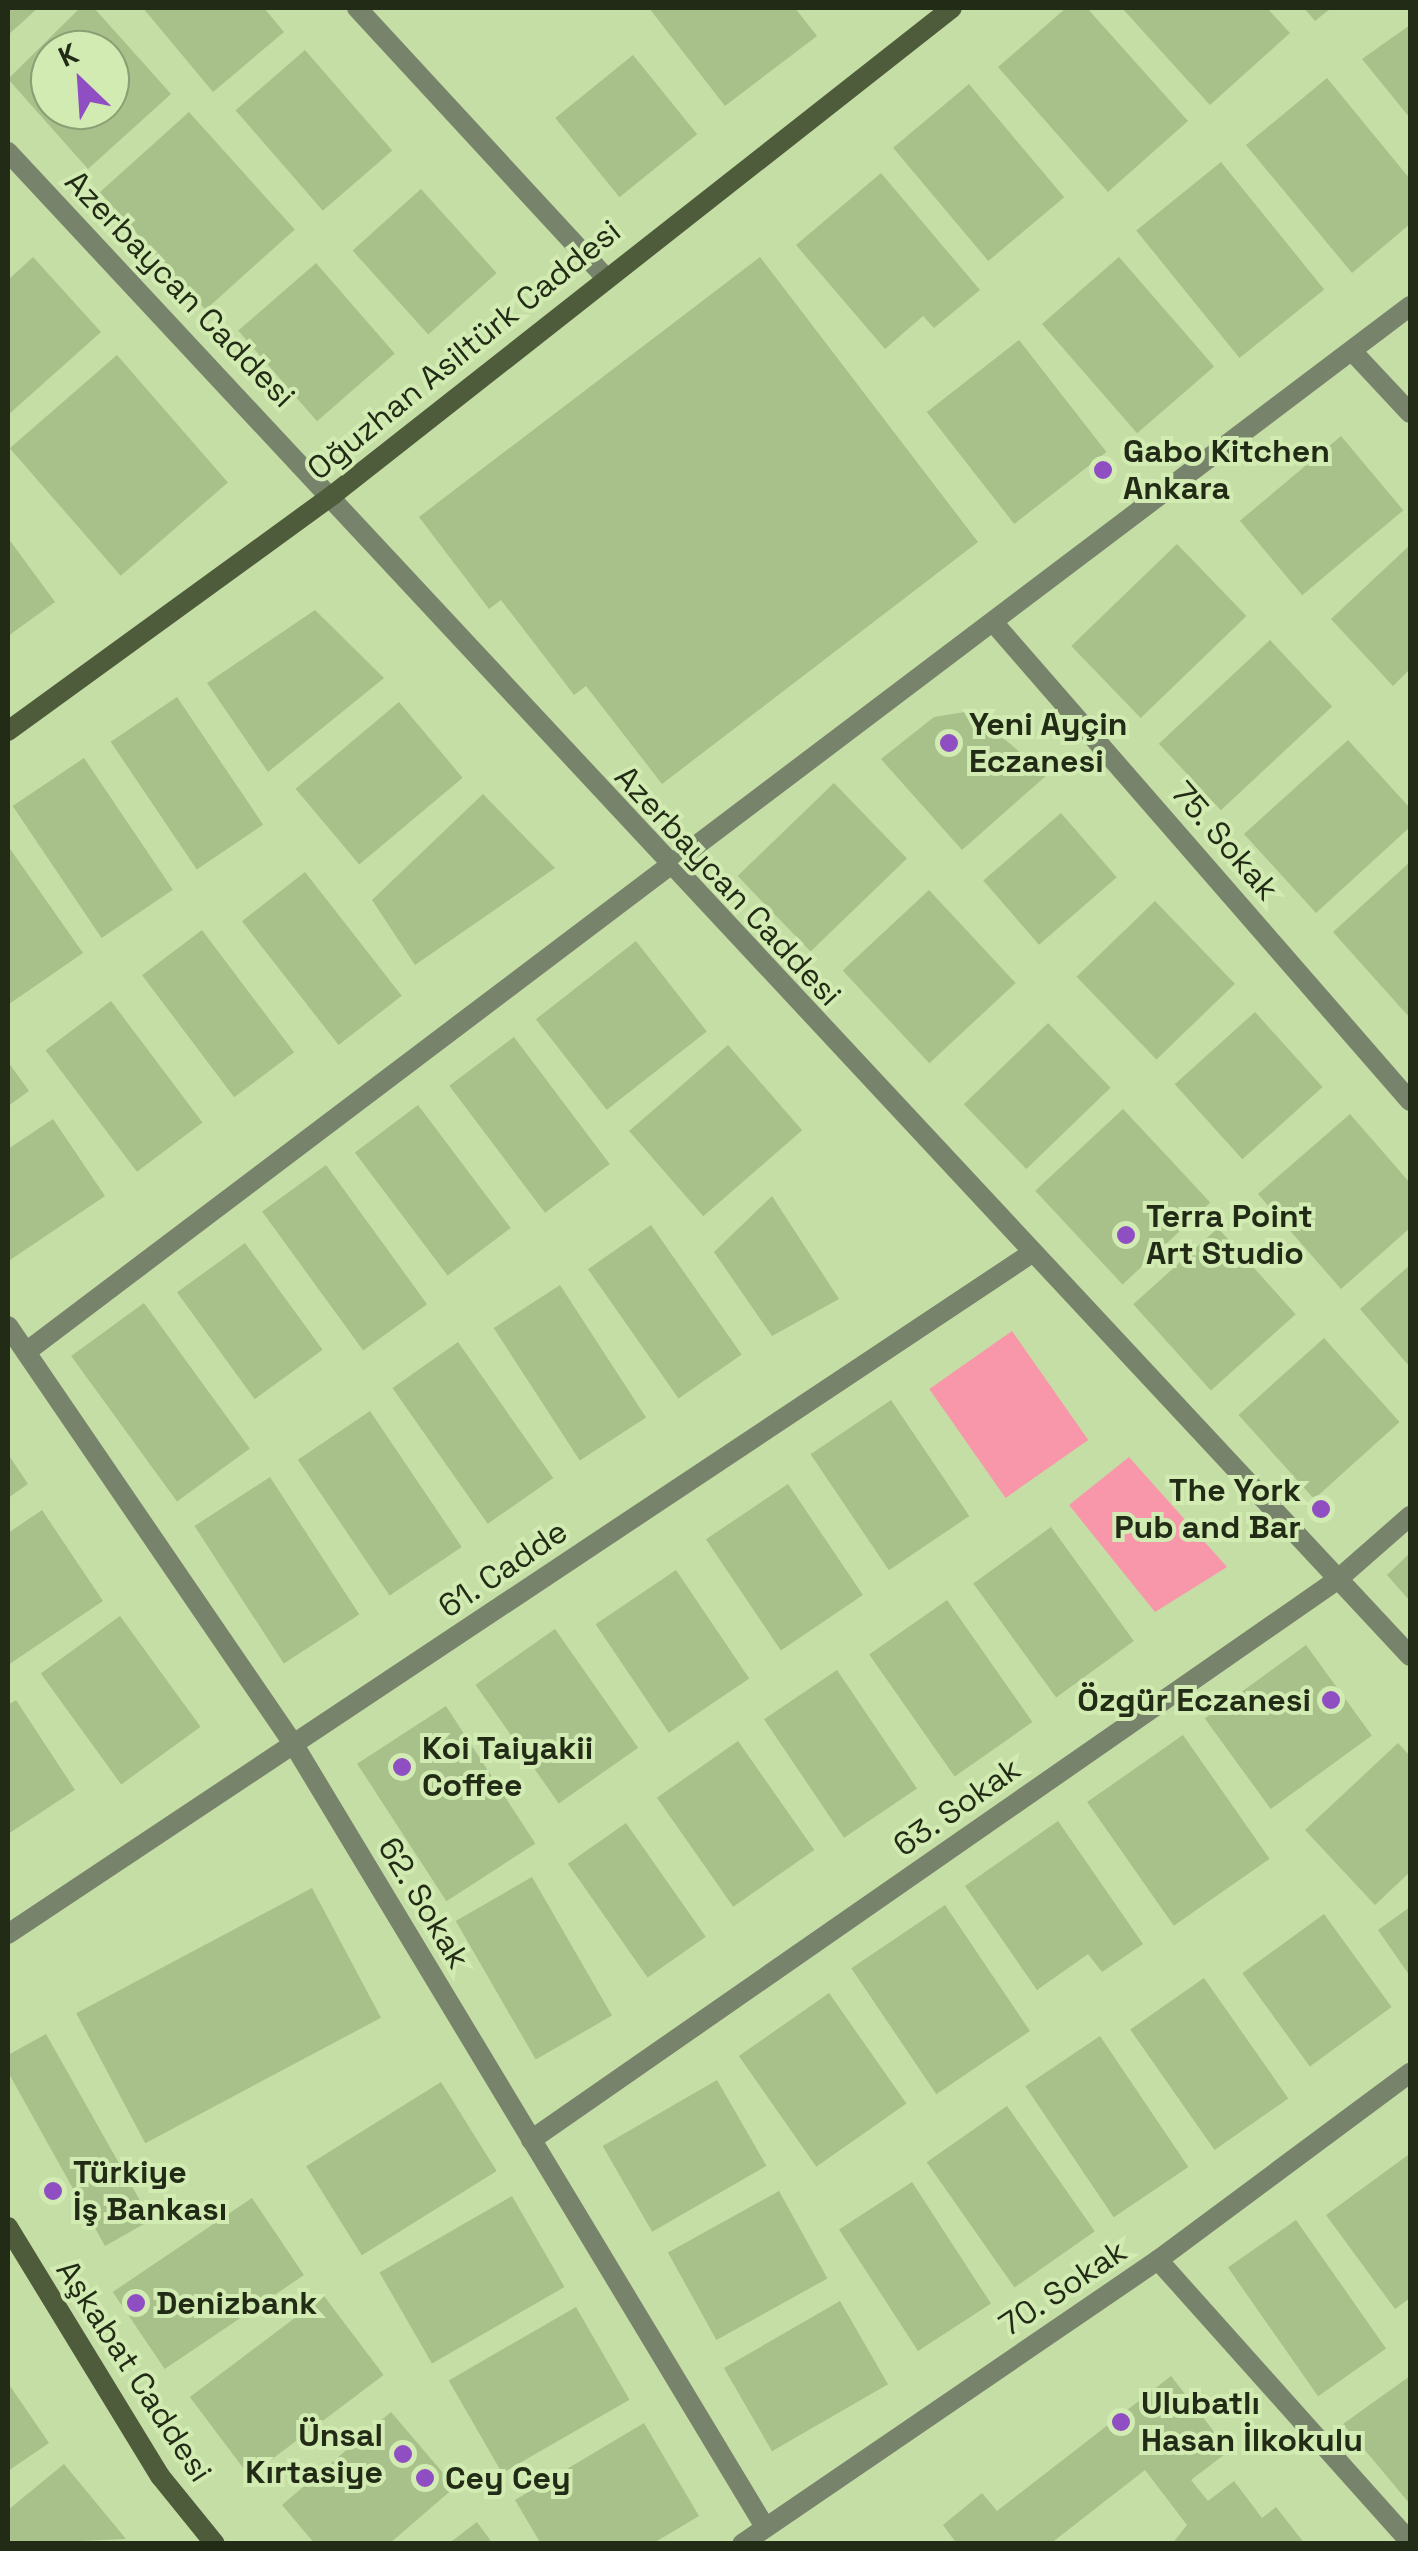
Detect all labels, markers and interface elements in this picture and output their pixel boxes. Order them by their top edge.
north arrow [30,30,130,130]
text: K [53,35,84,75]
street label: Azerbaycan Caddesi [57,163,303,415]
street label: Oğuzhan Asiltürk Caddesi [300,212,628,488]
place label: Gabo Kitchen Ankara [1123,433,1330,508]
marker: Gabo Kitchen Ankara [1092,459,1114,481]
place label: Yeni Ayçin Eczanesi [969,706,1128,781]
marker: Yeni Ayçin Eczanesi [938,732,960,754]
street label: Azerbaycan Caddesi [607,758,849,1014]
street label: 75. Sokak [1163,774,1287,908]
place label: Terra Point Art Studio [1146,1198,1313,1273]
marker: Terra Point Art Studio [1115,1224,1137,1246]
place label: The York Pub and Bar [1114,1472,1301,1547]
marker: The York Pub and Bar [1310,1498,1332,1520]
street label: 61. Cadde [431,1512,575,1626]
place label: Özgür Eczanesi [1077,1681,1311,1719]
marker: Özgür Eczanesi [1320,1689,1342,1711]
place label: Koi Taiyakii Coffee [422,1730,594,1805]
street label: 63. Sokak [886,1749,1028,1865]
marker: Koi Taiyakii Coffee [391,1756,413,1778]
street label: 62. Sokak [370,1830,478,1976]
place label: Türkiye İş Bankası [73,2154,227,2229]
marker: Türkiye İş Bankası [42,2180,64,2202]
street label: 70. Sokak [992,2231,1134,2345]
street label: Aşkabat Caddesi [48,2253,220,2489]
place label: Denizbank [156,2284,317,2322]
marker: Denizbank [125,2292,147,2314]
place label: Ulubatlı Hasan İlkokulu [1141,2385,1363,2460]
marker: Ulubatlı Hasan İlkokulu [1110,2411,1132,2433]
place label: Ünsal Kırtasiye [245,2417,383,2492]
marker: Ünsal Kırtasiye [392,2443,414,2465]
place label: Cey Cey [445,2459,571,2497]
marker: Cey Cey [414,2467,436,2489]

